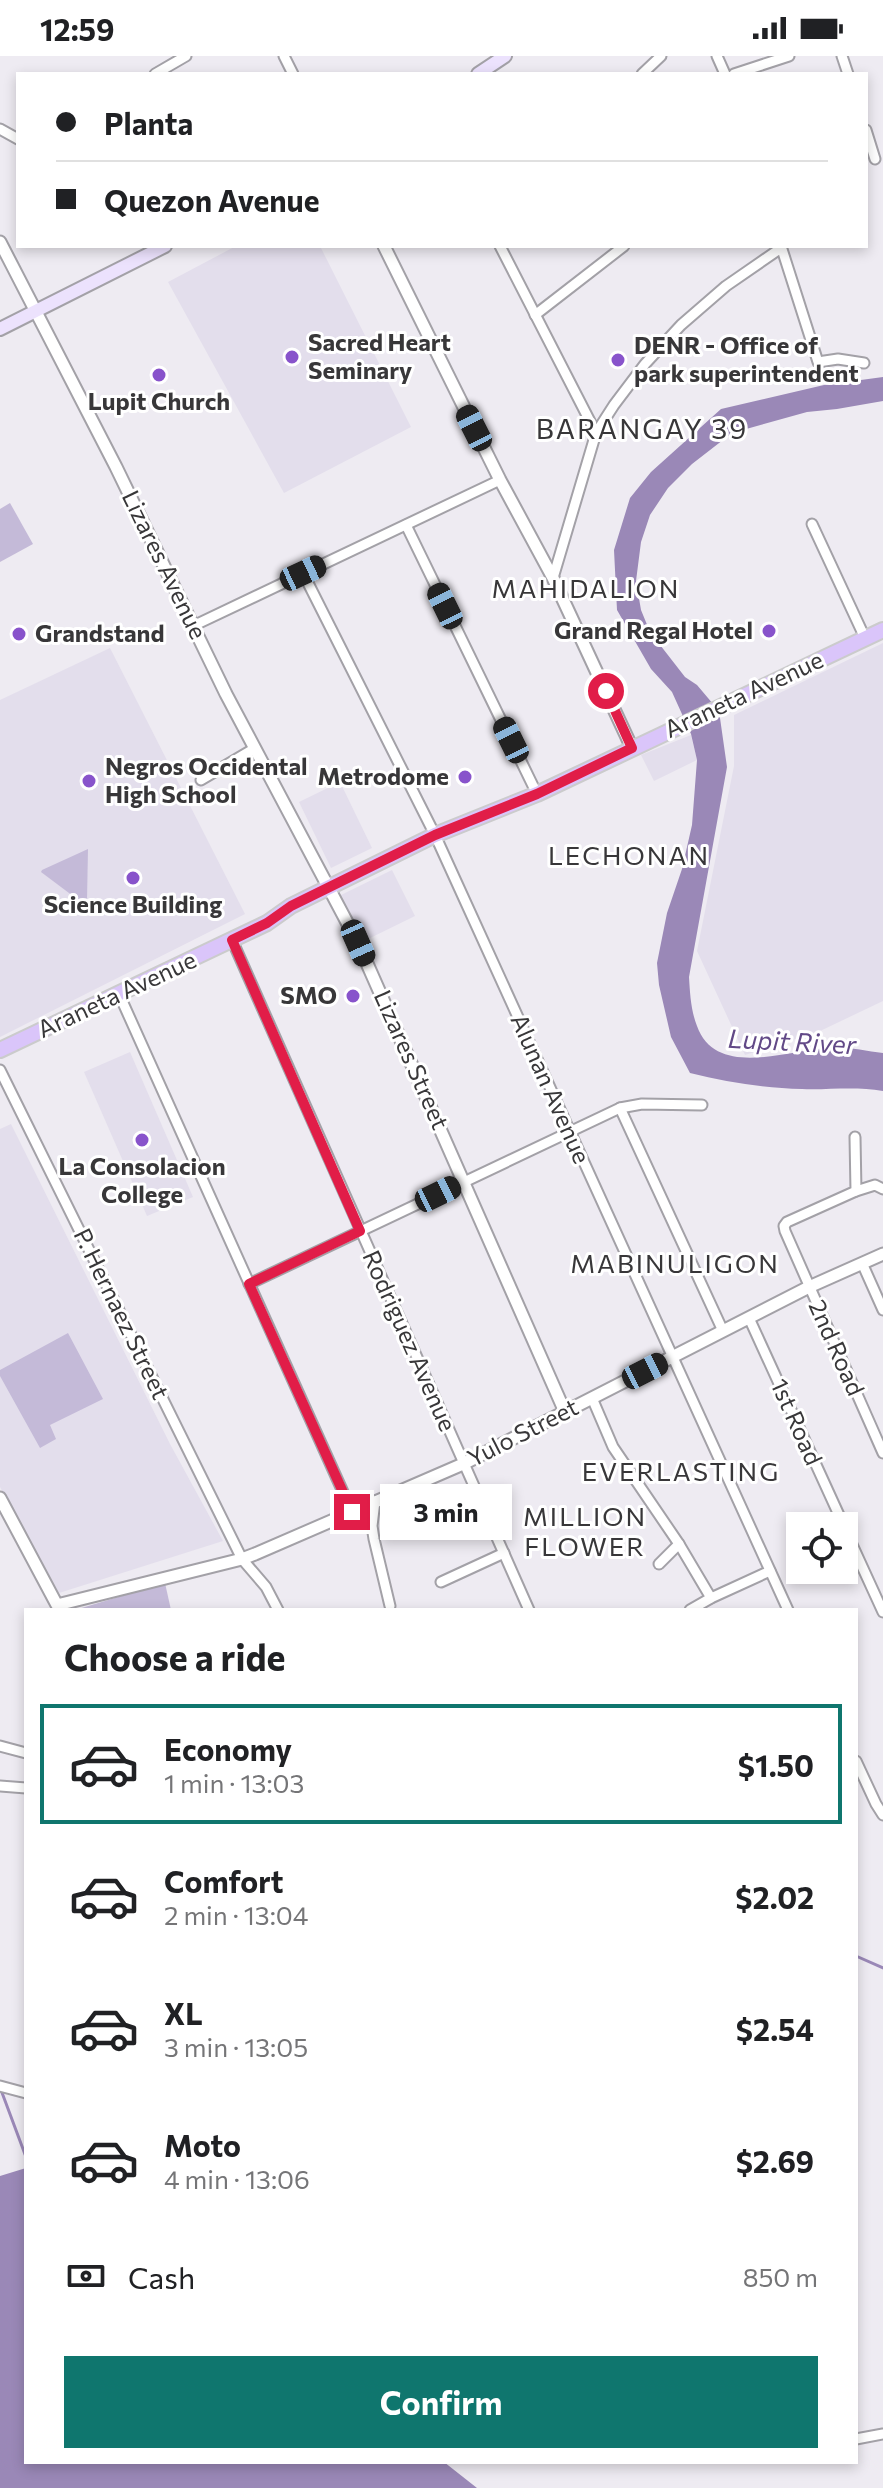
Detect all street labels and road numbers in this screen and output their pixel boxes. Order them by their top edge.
street label: Lizares Avenue [117,485,214,643]
street label: Araneta Avenue [659,644,827,743]
street label: Araneta Avenue [32,944,200,1043]
street label: Lizares Street [369,985,456,1134]
street label: Alunan Avenue [505,1009,597,1168]
street label: P. Hernaez Street [68,1223,176,1404]
street label: Rodriguez Avenue [357,1245,463,1435]
street label: 2nd Road [803,1295,871,1400]
street label: 1st Road [765,1374,829,1469]
street label: Yulo Street [462,1391,583,1472]

